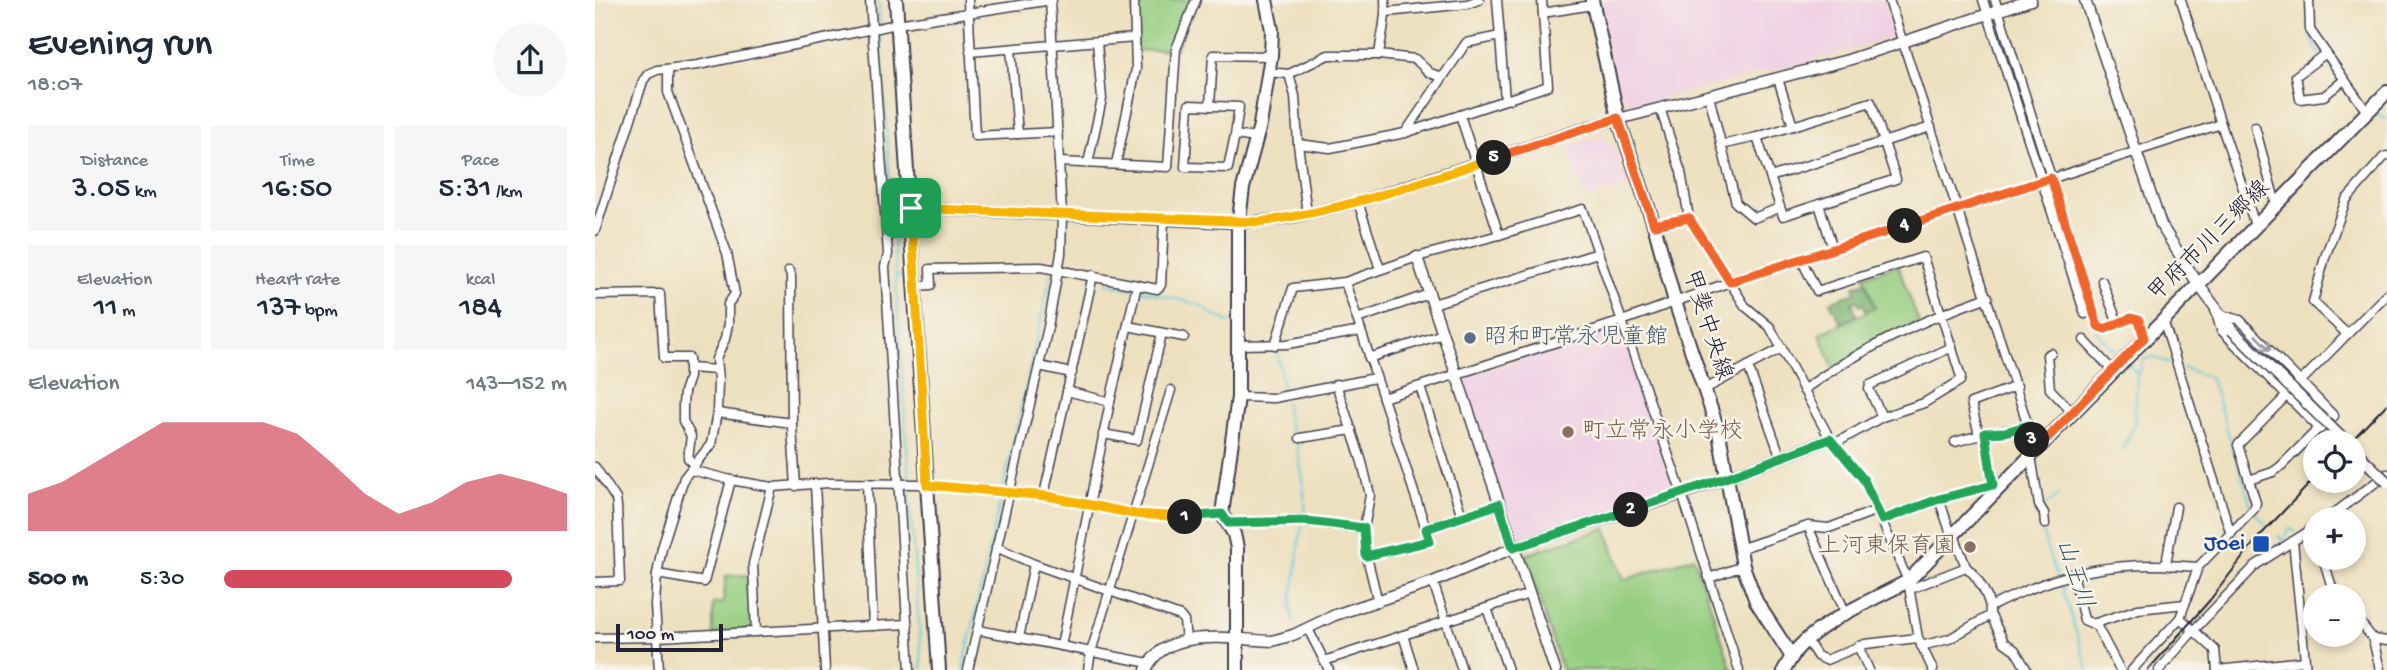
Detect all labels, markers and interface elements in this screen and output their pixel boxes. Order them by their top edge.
button: share [493,23,567,97]
text: Evening run [28,24,212,68]
text: 18:07 [28,72,82,99]
pin: 5 [1476,140,1511,176]
text: 5 [1489,146,1499,169]
text: Distance [81,150,148,173]
text: Time [280,150,315,173]
text: Pace [462,150,499,173]
text: 3.05 [72,173,130,208]
text: 16:50 [263,173,332,208]
text: 5:31 [439,173,491,208]
street label: 甲府市川三郷線 [2143,175,2276,308]
pin [881,178,941,238]
text: km [130,181,157,204]
text: /km [491,181,522,204]
icon: arrive [892,189,930,227]
pin: 4 [1887,208,1923,244]
text: 4 [1900,214,1909,237]
street label: 甲斐中央線 [1675,266,1738,384]
text: Elevation [77,269,152,292]
text: Heart rate [255,269,340,292]
text: kcal [466,269,495,292]
text: 11 [93,292,118,327]
text: 137 [257,292,300,327]
text: 184 [459,292,502,327]
text: m [118,300,136,323]
text: bpm [300,300,338,323]
place label: 昭和町常永児童館 [1484,324,1668,352]
marker: 昭和町常永児童館 [1462,330,1478,346]
one-way arrow [2254,334,2271,351]
text: Elevation [28,371,119,398]
text: 143–152 m [466,371,567,398]
place label: 町立常永小学校 [1582,418,1743,446]
pin: 3 [2015,422,2049,458]
marker: 町立常永小学校 [1560,424,1576,440]
text: 3 [2027,428,2036,451]
map controls [2303,430,2366,647]
button: locate [2303,430,2366,493]
pin: 2 [1613,492,1649,528]
text: 2 [1626,498,1635,521]
pin: 1 [1167,500,1203,534]
text: 1 [1181,505,1188,528]
button: + [2303,507,2366,570]
place label: Joei [2204,531,2245,558]
place label: 上河東保育園 [1818,533,1956,561]
marker: Joei [2251,534,2271,554]
water label: 山王川 [2048,535,2098,613]
marker: 上河東保育園 [1962,539,1978,555]
text: 500 m [28,566,88,593]
text: 5:30 [140,566,184,593]
button: − [2303,584,2366,647]
scale bar [616,621,723,653]
text: 100 m [627,624,674,647]

